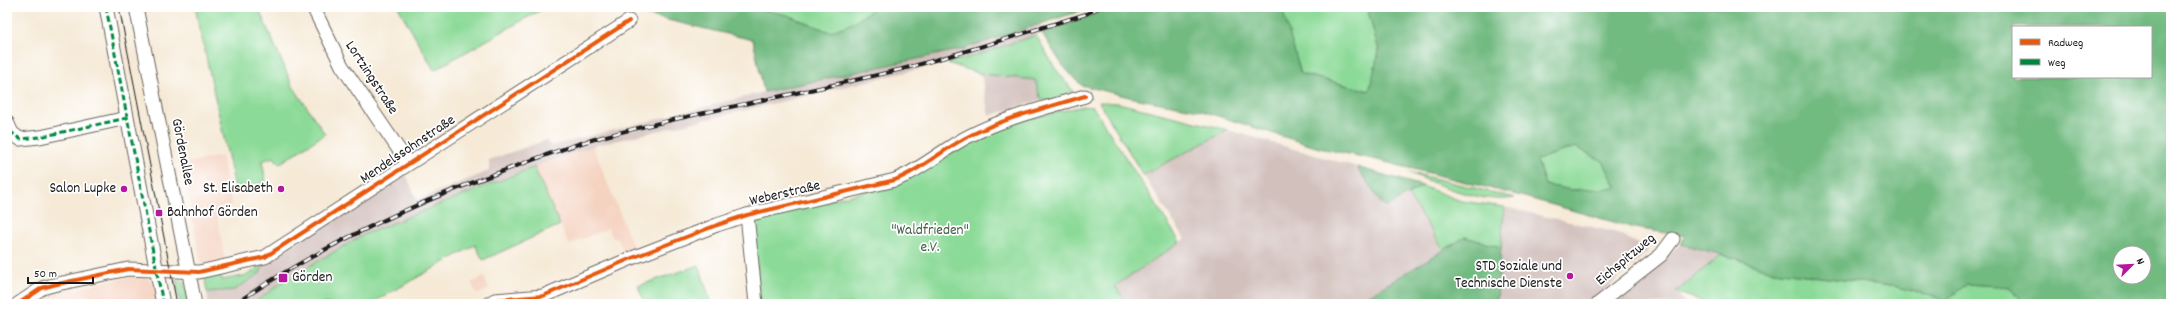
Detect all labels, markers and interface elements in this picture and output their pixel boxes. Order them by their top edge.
legend [2012,26,2152,78]
text: Radweg [2048,35,2083,52]
street label: Lortzingstraße [339,37,403,120]
text: Weg [2048,55,2065,72]
street label: Mendelssohnstraße [356,110,460,190]
street label: Gördenallee [165,117,199,188]
street label: Weberstraße [747,175,823,213]
place label: Salon Lupke [49,178,116,200]
place label: St. Elisabeth [203,178,273,200]
marker: Salon Lupke [119,184,129,194]
marker: St. Elisabeth [276,184,286,194]
place label: Bahnhof Görden [167,202,258,224]
marker: Bahnhof Görden [154,208,164,218]
park label: "Waldfrieden" e.V. [891,220,969,259]
street label: Eichspitzweg [1591,228,1661,292]
north arrow [2112,245,2152,285]
place label: STD Soziale und Technische Dienste [1455,256,1562,295]
text: N [2131,256,2148,268]
scale bar [28,259,93,285]
text: 50 m [34,266,57,283]
place label: Görden [292,267,332,289]
marker: STD Soziale und Technische Dienste [1565,271,1575,281]
marker: Görden [277,272,289,284]

